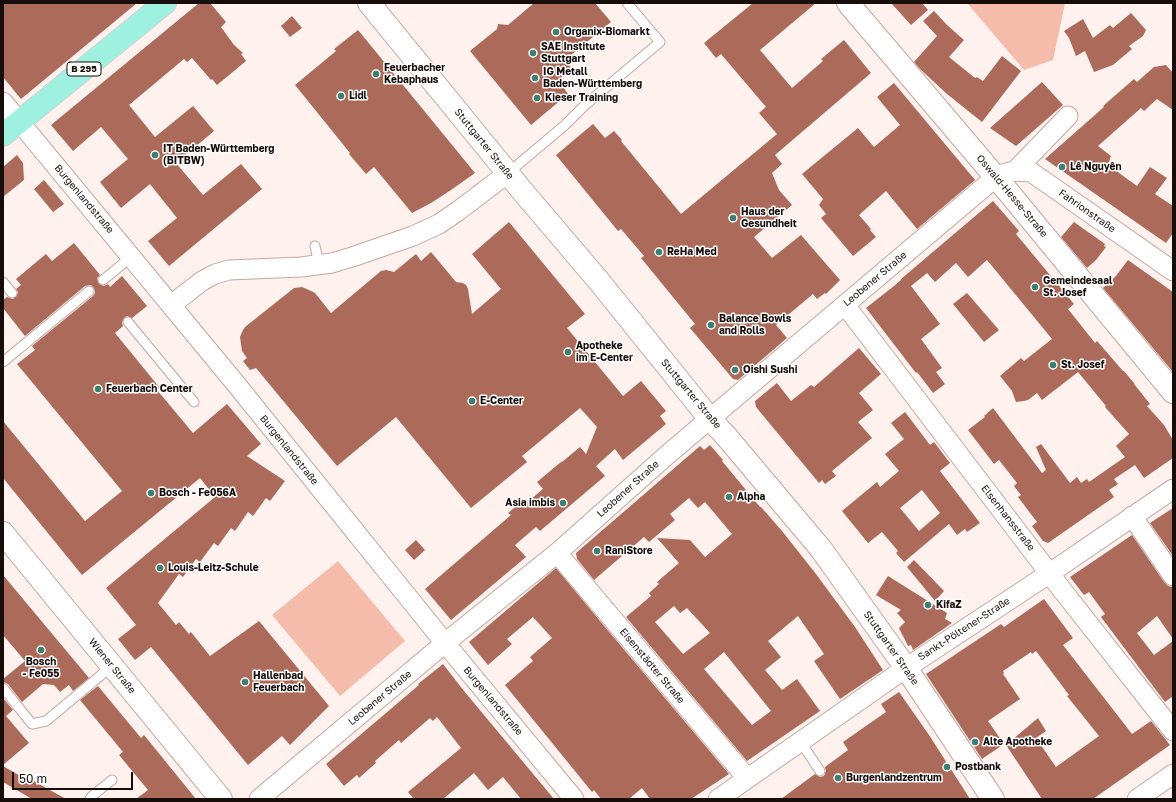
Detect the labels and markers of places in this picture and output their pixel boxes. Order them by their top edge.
place label: Organix-Biomarkt [564,26,650,38]
marker: Organix-Biomarkt [551,27,561,37]
place label: SAE Institute Stuttgart [541,41,605,64]
marker: SAE Institute Stuttgart [528,48,538,58]
place label: Feuerbacher Kebaphaus [384,62,445,86]
place label: IG Metall Baden-Württemberg [543,66,642,90]
marker: Feuerbacher Kebaphaus [371,69,381,79]
marker: IG Metall Baden-Württemberg [530,73,540,83]
place label: Lidl [349,90,367,102]
marker: Lidl [336,91,346,101]
place label: Kieser Training [545,92,618,104]
marker: Kieser Training [532,93,542,103]
place label: IT Baden-Württemberg (BITBW) [163,143,275,166]
marker: IT Baden-Württemberg (BITBW) [150,150,160,160]
place label: Lê Nguyên [1070,161,1122,173]
marker: Lê Nguyên [1057,162,1067,172]
place label: Haus der Gesundheit [741,206,797,230]
marker: Haus der Gesundheit [728,213,738,223]
place label: ReHa Med [667,246,717,258]
marker: ReHa Med [654,247,664,257]
place label: Gemeindesaal St. Josef [1043,275,1112,298]
marker: Gemeindesaal St. Josef [1030,282,1040,292]
place label: Balance Bowls and Rolls [719,313,791,336]
marker: Balance Bowls and Rolls [706,320,716,330]
place label: Apotheke im E-Center [576,340,633,364]
marker: Apotheke im E-Center [563,347,573,357]
place label: St. Josef [1061,359,1104,371]
marker: St. Josef [1048,360,1058,370]
place label: Oishi Sushi [743,364,797,376]
marker: Oishi Sushi [730,365,740,375]
place label: Feuerbach Center [106,383,193,395]
marker: Feuerbach Center [93,384,103,394]
place label: E-Center [480,395,523,407]
marker: E-Center [467,396,477,406]
place label: Bosch - Fe056A [159,487,236,499]
marker: Bosch - Fe056A [146,488,156,498]
place label: Alpha [737,491,765,503]
marker: Alpha [724,492,734,502]
place label: Asia imbis [505,497,555,509]
marker: Asia imbis [558,498,568,508]
place label: RaniStore [605,545,653,557]
marker: RaniStore [592,546,602,556]
place label: Louis-Leitz-Schule [168,562,259,574]
marker: Louis-Leitz-Schule [155,563,165,573]
place label: KifaZ [936,599,962,611]
marker: KifaZ [923,600,933,610]
marker: Bosch - Fe055 [36,645,46,655]
place label: Bosch - Fe055 [23,656,59,680]
place label: Hallenbad Feuerbach [253,670,304,694]
marker: Hallenbad Feuerbach [240,677,250,687]
place label: Alte Apotheke [983,736,1052,748]
marker: Alte Apotheke [970,737,980,747]
place label: Postbank [955,761,1001,773]
marker: Postbank [942,762,952,772]
place label: Burgenlandzentrum [846,772,942,784]
marker: Burgenlandzentrum [833,773,843,783]

